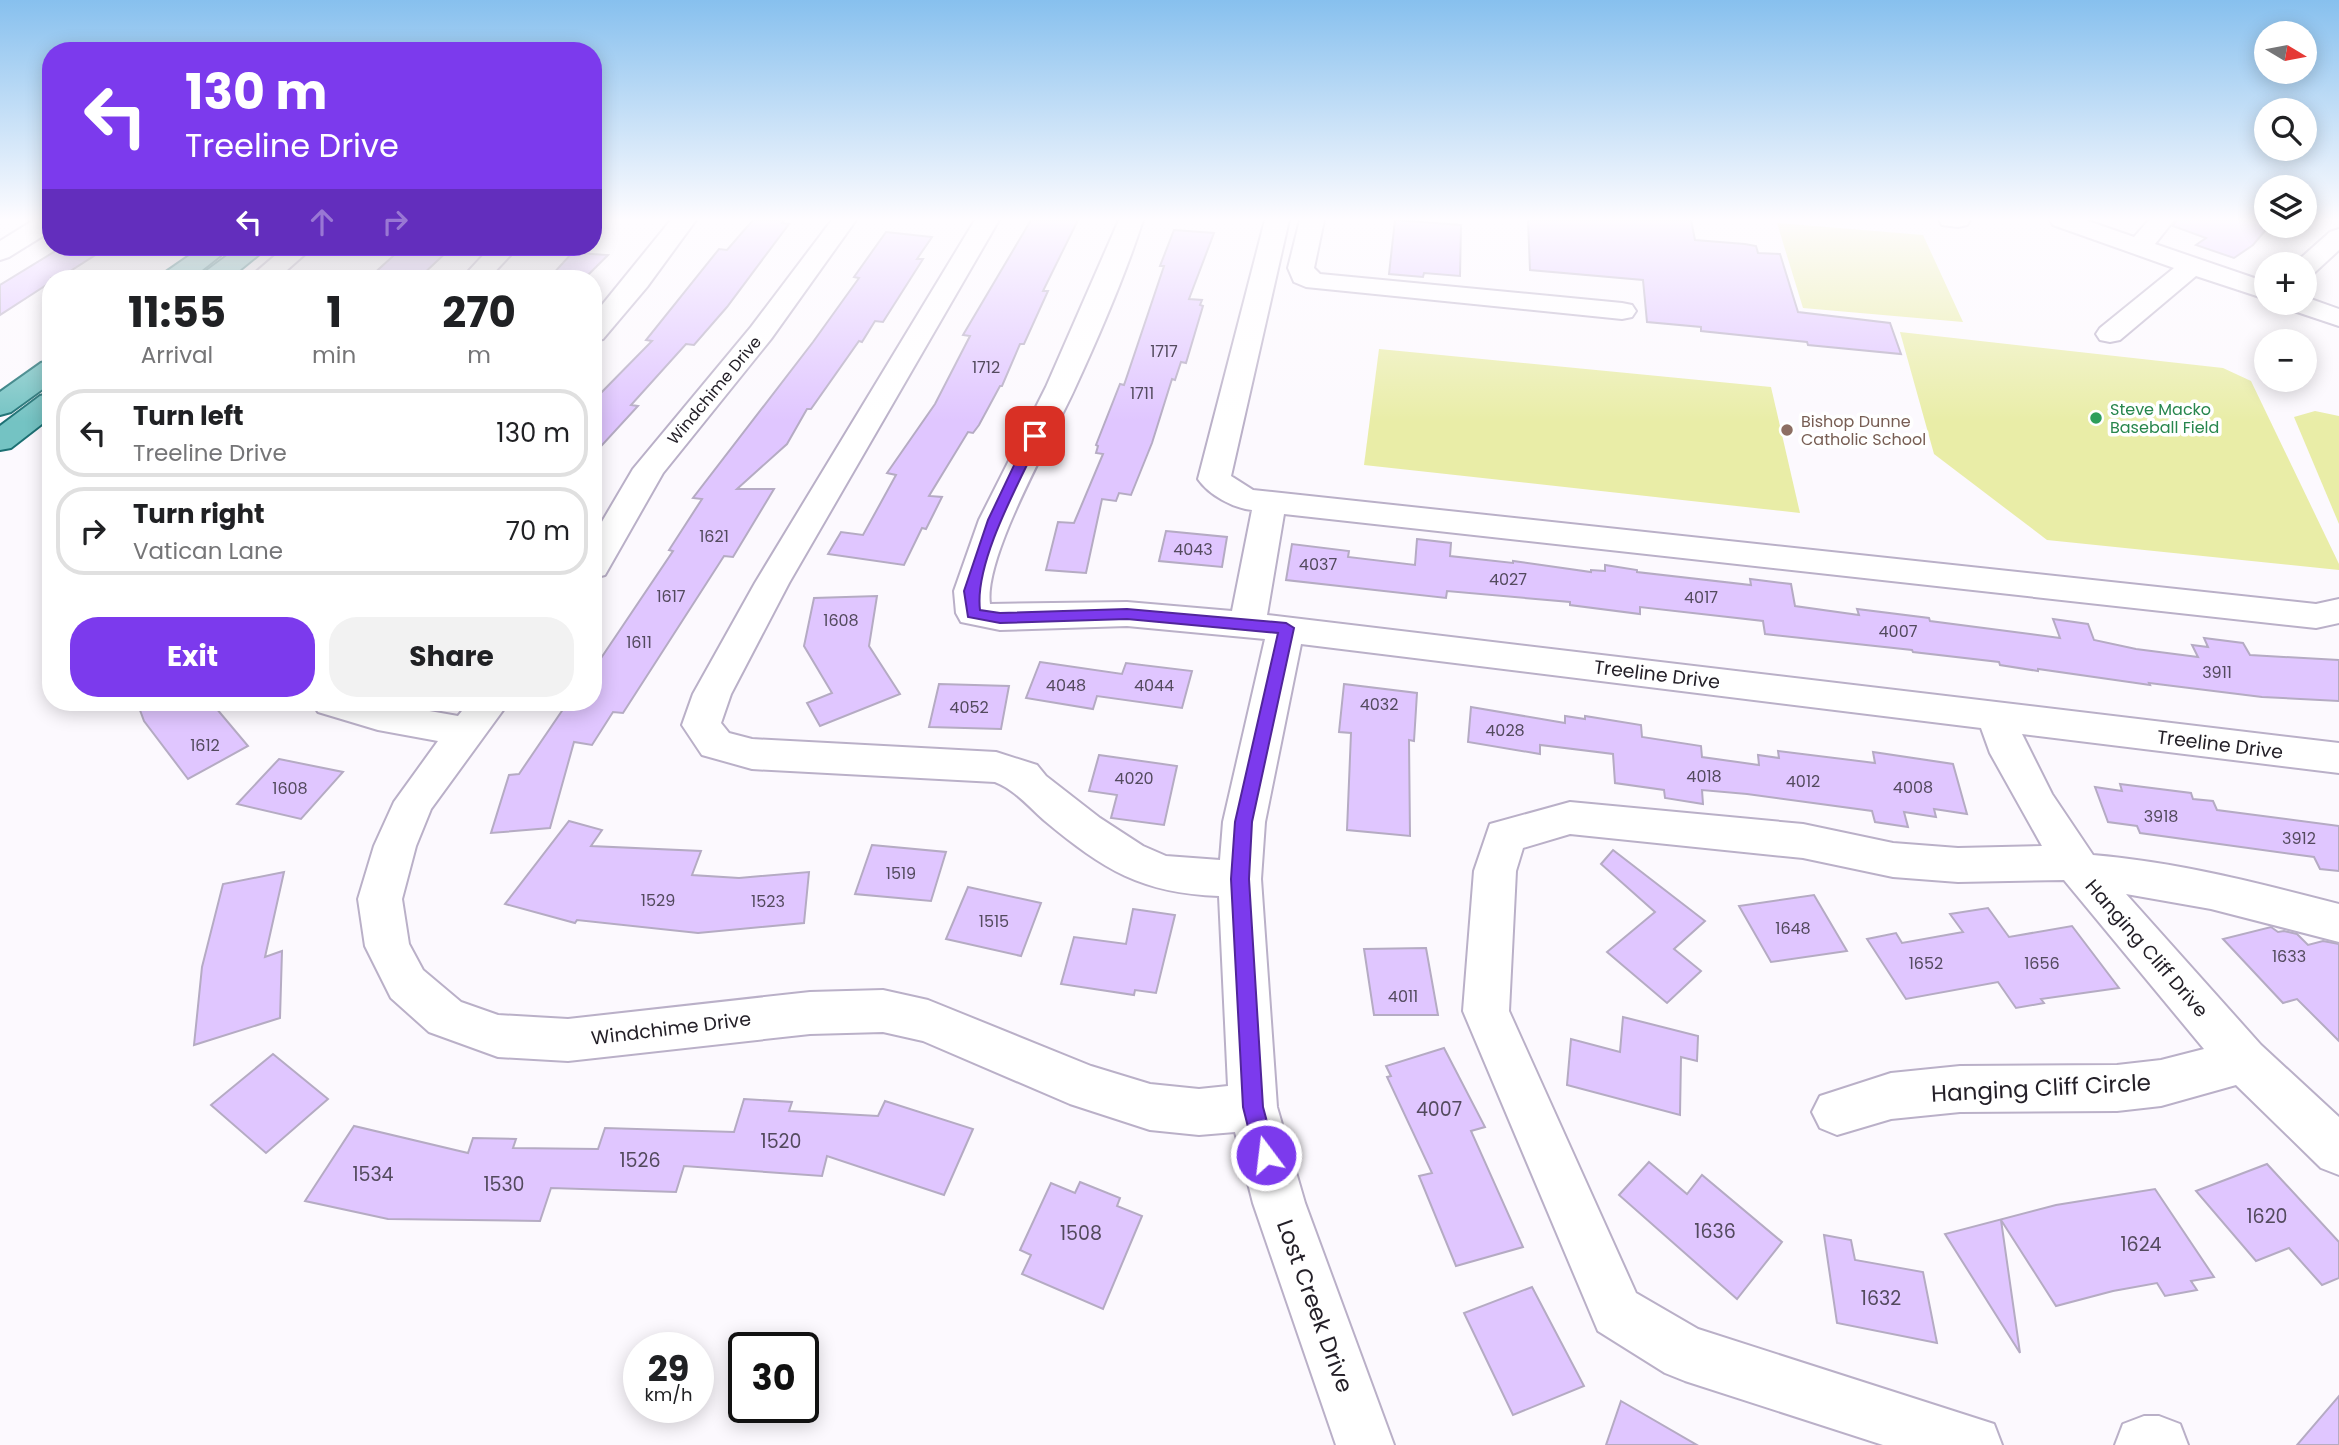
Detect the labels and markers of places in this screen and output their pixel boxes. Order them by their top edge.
place label: Steve Macko Baseball Field [2110,398,2219,439]
pin [1005,406,1065,466]
place label: Bishop Dunne Catholic School [1801,410,1926,451]
marker: Steve Macko Baseball Field [2088,410,2104,426]
marker: Bishop Dunne Catholic School [1779,422,1795,438]

